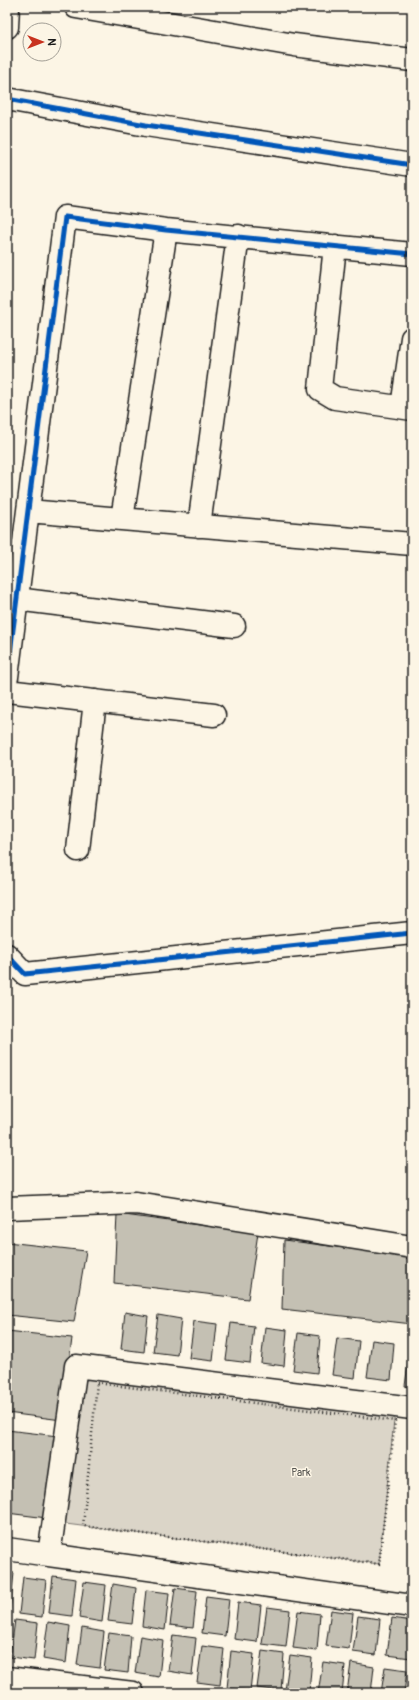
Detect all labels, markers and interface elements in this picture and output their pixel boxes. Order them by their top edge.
north arrow [22,22,62,62]
text: N [45,38,58,46]
park label: Park [291,1466,311,1479]

